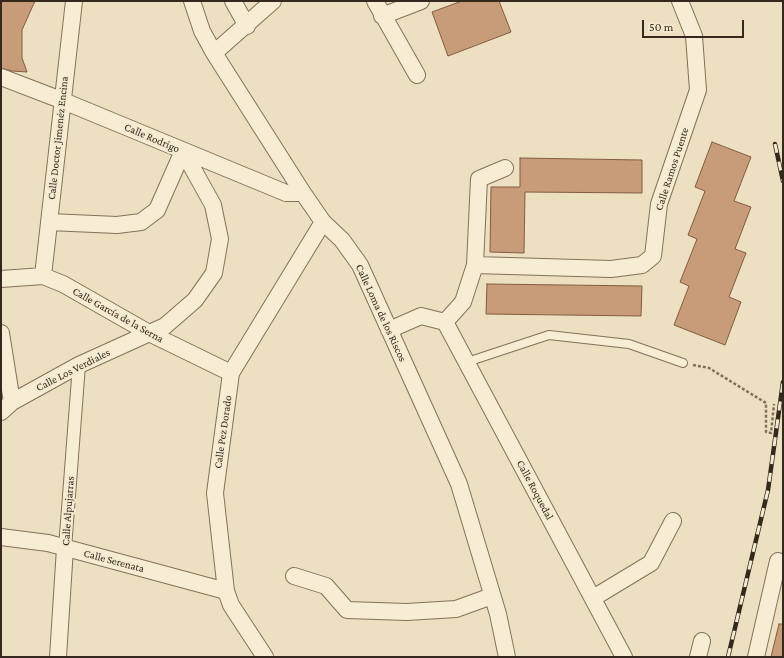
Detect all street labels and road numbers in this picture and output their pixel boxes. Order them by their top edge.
street label: Calle Doctor Jimenéz Encina [45,76,71,200]
street label: Calle Rodrigo [122,120,182,156]
street label: Calle Ramos Puente [652,126,692,212]
street label: Calle Loma de los Riscos [353,262,409,364]
street label: Calle García de la Serna [70,284,166,346]
street label: Calle Los Verdiales [34,346,112,394]
street label: Calle Pez Dorado [211,394,235,470]
street label: Calle Roquedal [514,458,556,522]
street label: Calle Alpujarras [59,476,77,546]
street label: Calle Serenata [82,547,146,575]

